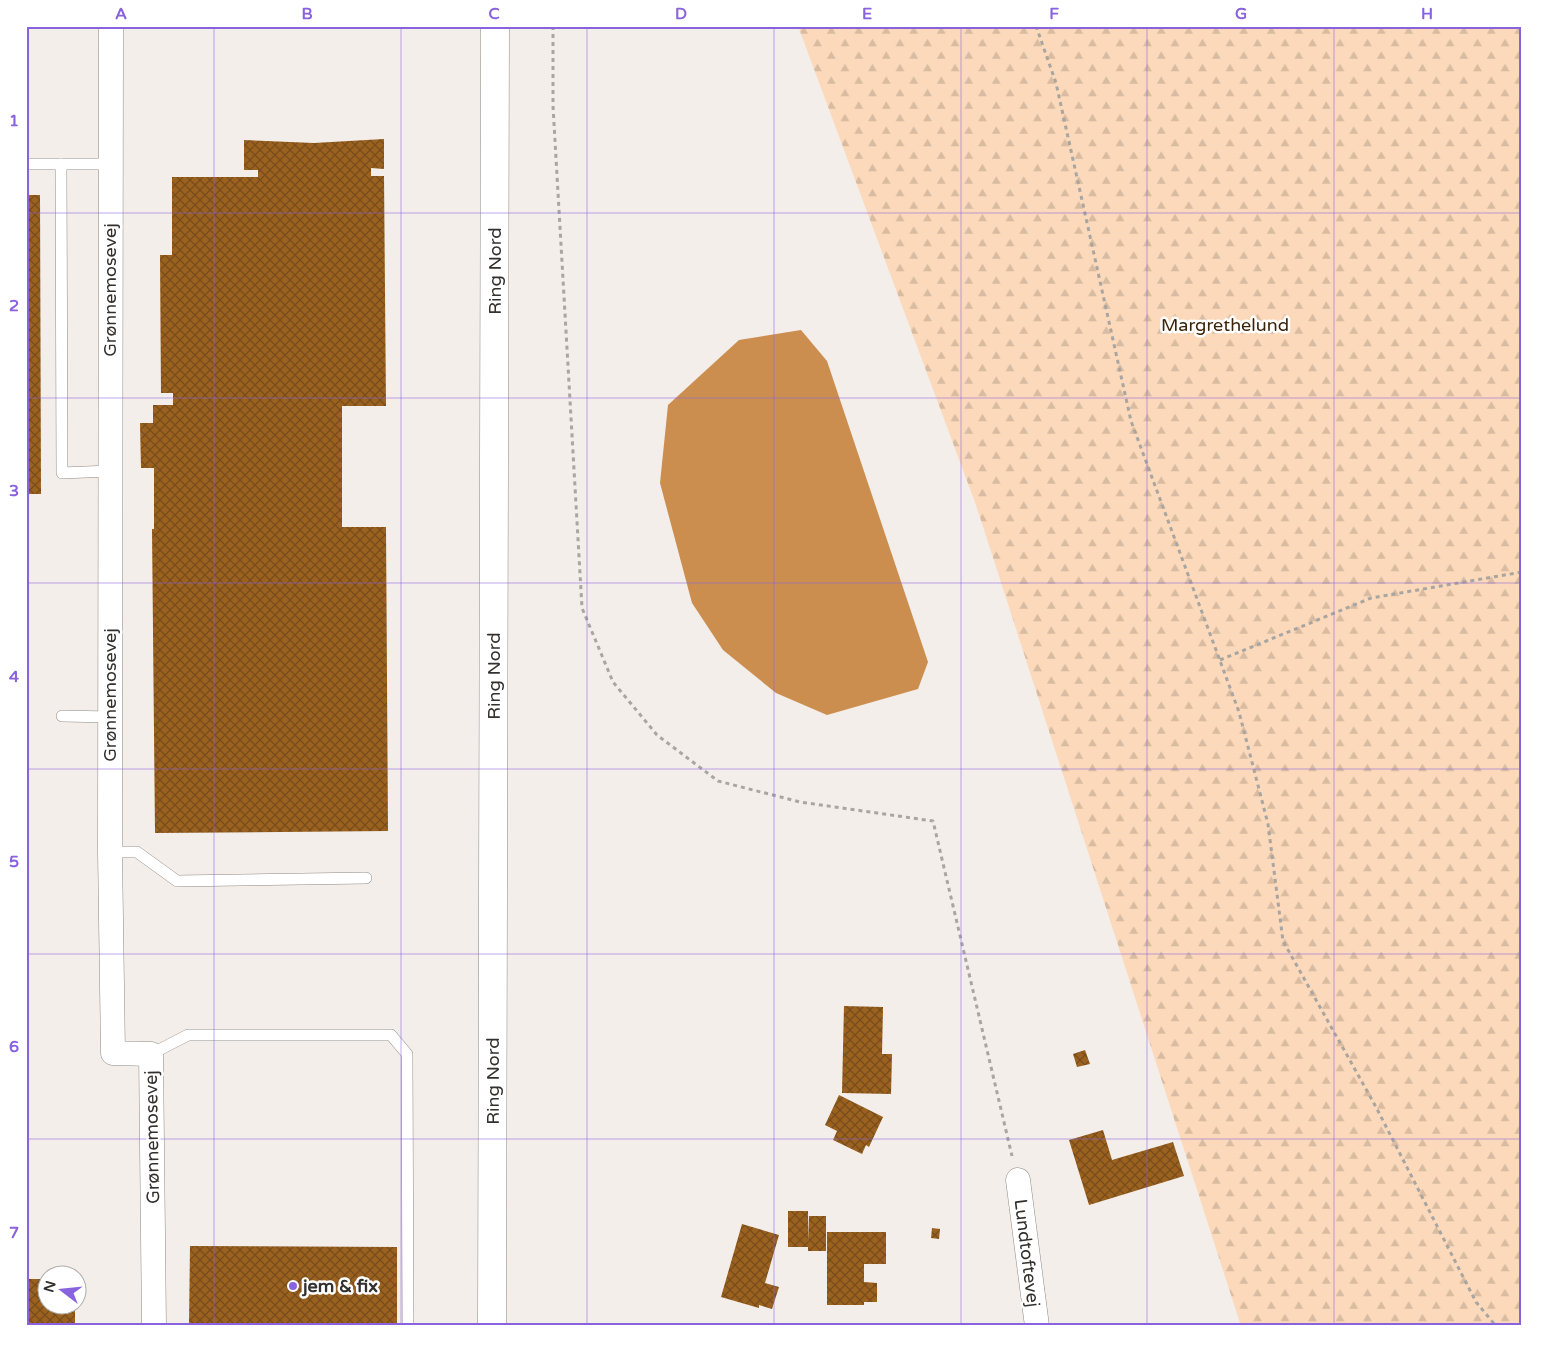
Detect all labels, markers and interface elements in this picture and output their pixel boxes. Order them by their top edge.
text: A [115,4,127,24]
text: B [301,4,313,24]
text: C [488,4,500,24]
text: D [675,4,687,24]
text: E [862,4,872,24]
text: F [1049,4,1059,24]
text: G [1235,4,1247,24]
text: H [1421,4,1433,24]
text: 1 [9,111,19,131]
street label: Grønnemosevej [99,223,121,357]
street label: Ring Nord [484,227,506,315]
text: 2 [9,296,19,316]
park label: Margrethelund [1161,314,1289,336]
text: 3 [9,481,19,501]
street label: Grønnemosevej [99,628,121,762]
street label: Ring Nord [483,632,505,720]
text: 4 [9,667,19,687]
text: 5 [9,852,19,872]
text: 6 [9,1037,19,1057]
street label: Ring Nord [482,1037,504,1125]
street label: Grønnemosevej [140,1070,164,1204]
street label: Lundtoftevej [1009,1198,1045,1308]
text: 7 [9,1223,19,1243]
north arrow [38,1264,88,1314]
place label: jem & fix [301,1275,378,1297]
text: N [40,1279,60,1294]
marker: jem & fix [287,1280,299,1292]

